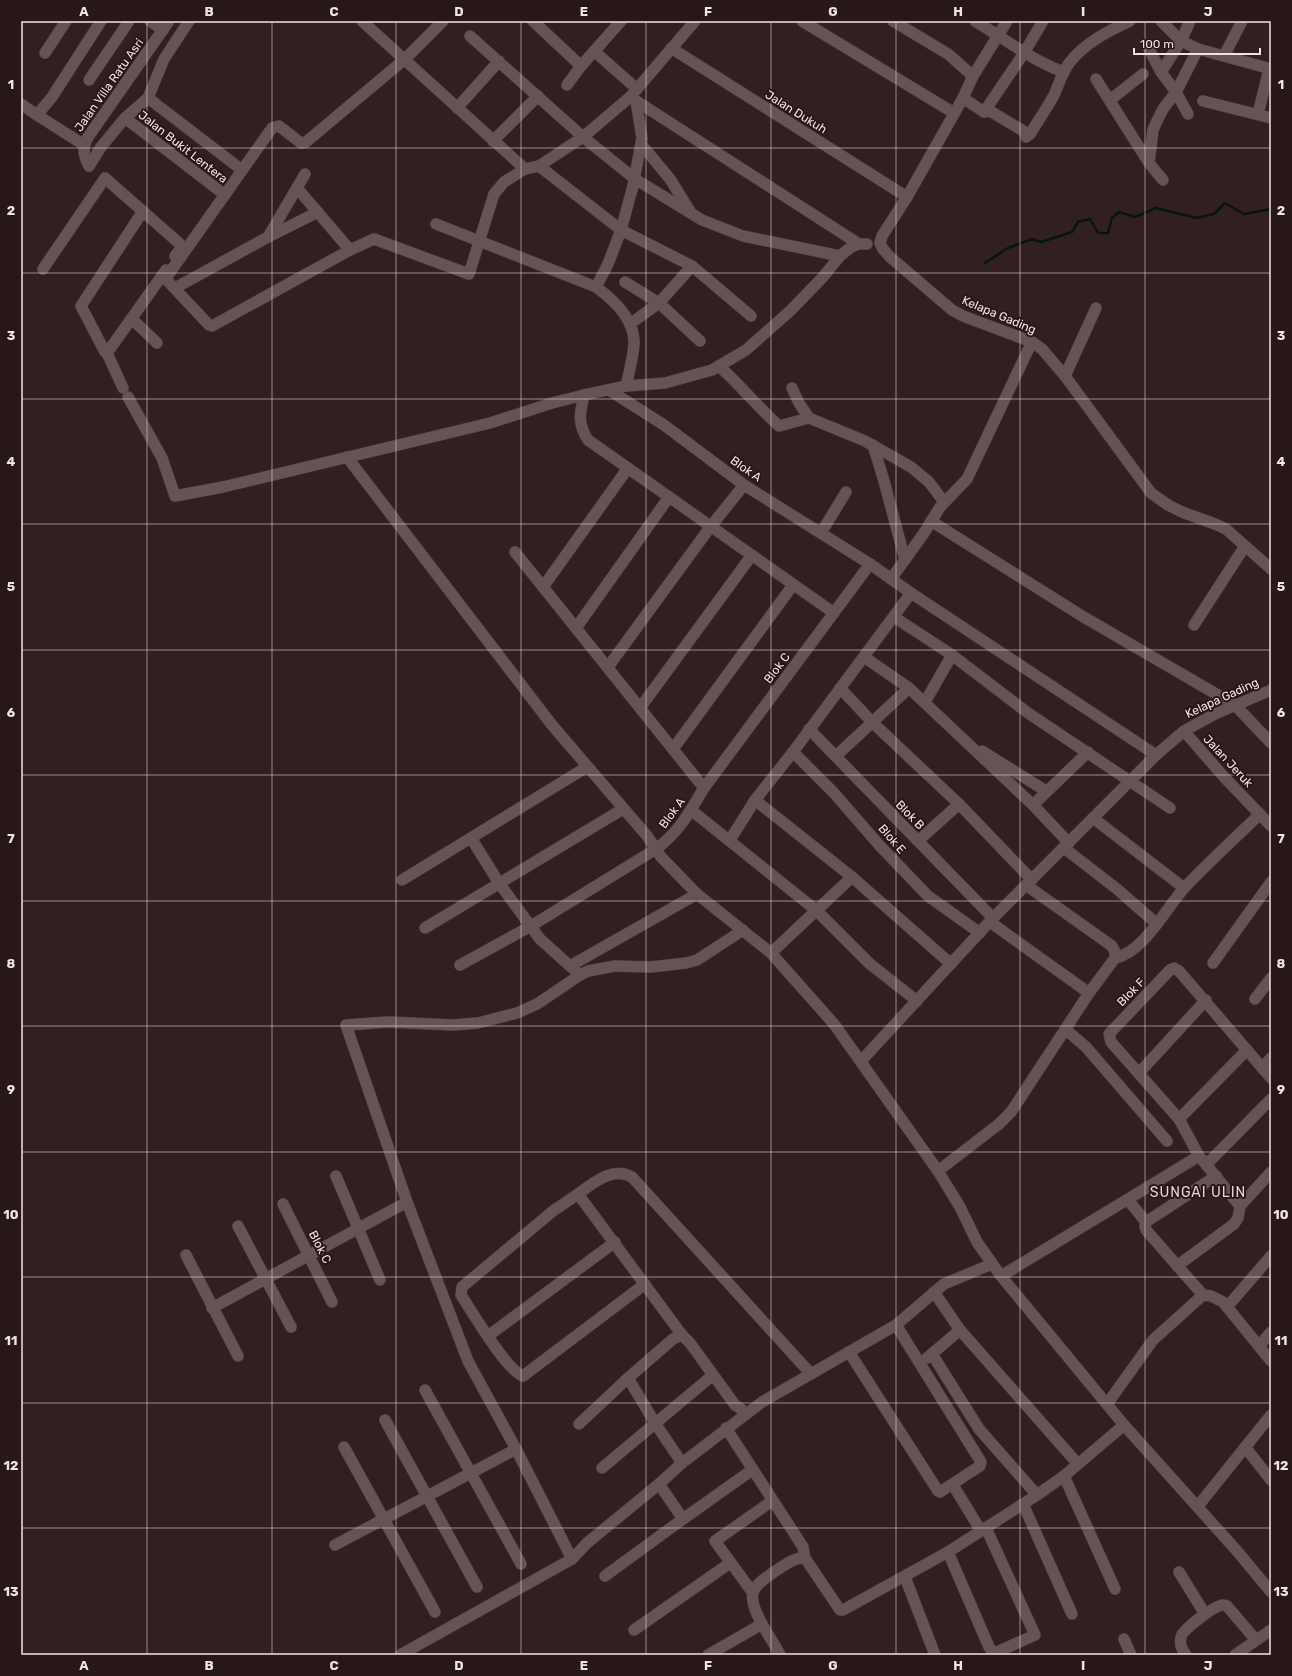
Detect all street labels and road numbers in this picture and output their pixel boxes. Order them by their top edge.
street label: Jalan Villa Ratu Asri [72,36,146,134]
street label: Jalan Dukuh [763,87,829,137]
street label: Jalan Bukit Lentera [136,108,230,186]
street label: Kelapa Gading [960,293,1038,337]
street label: Blok A [728,453,764,485]
street label: Blok C [761,650,793,686]
street label: Kelapa Gading [1183,675,1261,721]
street label: Jalan Jeruk [1200,732,1256,791]
street label: Blok A [656,795,688,831]
street label: Blok B [893,798,927,832]
street label: Blok E [876,822,908,856]
street label: Blok F [1114,975,1148,1009]
street label: Blok C [306,1228,334,1266]

